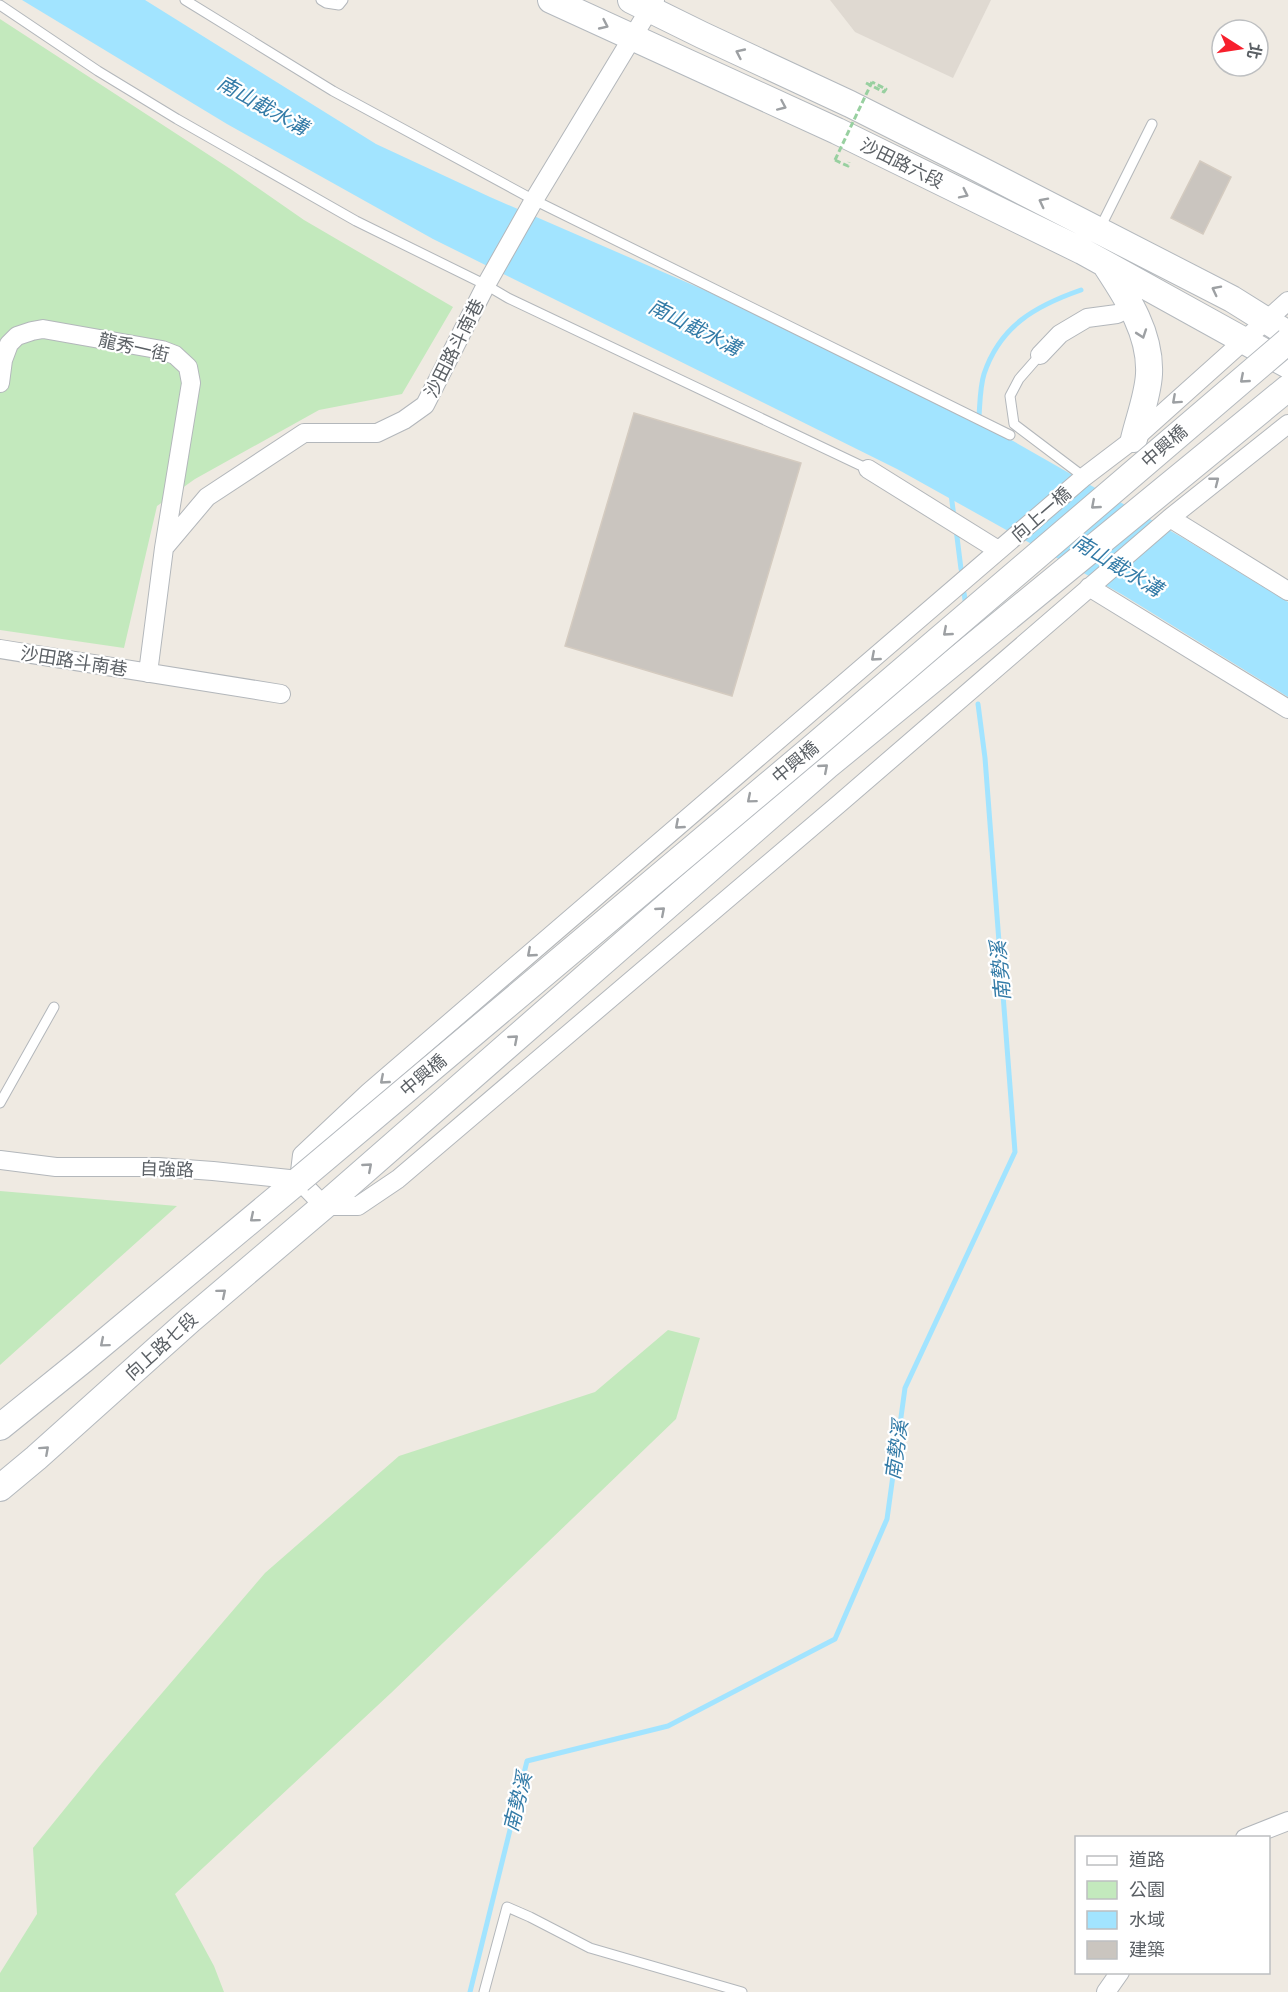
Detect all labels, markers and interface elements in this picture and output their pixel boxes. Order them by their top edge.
one-way arrow [598,18,609,30]
north arrow [1210,18,1270,78]
text: 北 [1243,41,1266,61]
one-way arrow [735,48,746,60]
water label: 南山截水溝 [213,69,316,143]
one-way arrow [775,99,786,111]
street label: 沙田路六段 [857,133,947,193]
one-way arrow [958,186,969,198]
one-way arrow [1038,198,1049,209]
one-way arrow [1212,286,1223,298]
water label: 南山截水溝 [644,292,748,363]
street label: 沙田路斗南巷 [419,295,489,401]
street label: 龍秀一街 [96,328,172,366]
one-way arrow [1135,328,1148,339]
one-way arrow [1240,371,1251,382]
one-way arrow [1172,393,1182,404]
street label: 中興橋 [1136,420,1192,472]
one-way arrow [1208,477,1219,488]
street label: 向上一橋 [1006,482,1076,546]
one-way arrow [1091,498,1102,509]
water label: 南山截水溝 [1068,528,1170,604]
one-way arrow [943,625,954,636]
street label: 沙田路斗南巷 [19,641,129,681]
one-way arrow [871,650,882,661]
street label: 中興橋 [767,736,823,788]
one-way arrow [817,765,828,776]
one-way arrow [747,792,758,803]
one-way arrow [675,818,686,829]
one-way arrow [654,907,665,918]
water label: 南勢溪 [984,937,1016,1002]
one-way arrow [527,946,538,957]
one-way arrow [508,1035,518,1046]
street label: 中興橋 [395,1049,451,1101]
one-way arrow [380,1073,390,1084]
street label: 自強路 [140,1157,194,1181]
one-way arrow [361,1163,372,1174]
one-way arrow [250,1211,261,1222]
one-way arrow [215,1289,226,1300]
street label: 向上路七段 [120,1307,202,1385]
one-way arrow [100,1336,111,1347]
water label: 南勢溪 [878,1415,914,1482]
one-way arrow [38,1446,49,1457]
water label: 南勢溪 [497,1767,538,1834]
legend [1075,1836,1270,1974]
text: 道路 [1129,1848,1165,1871]
text: 公園 [1129,1878,1165,1901]
text: 水域 [1129,1908,1165,1931]
text: 建築 [1129,1938,1165,1961]

